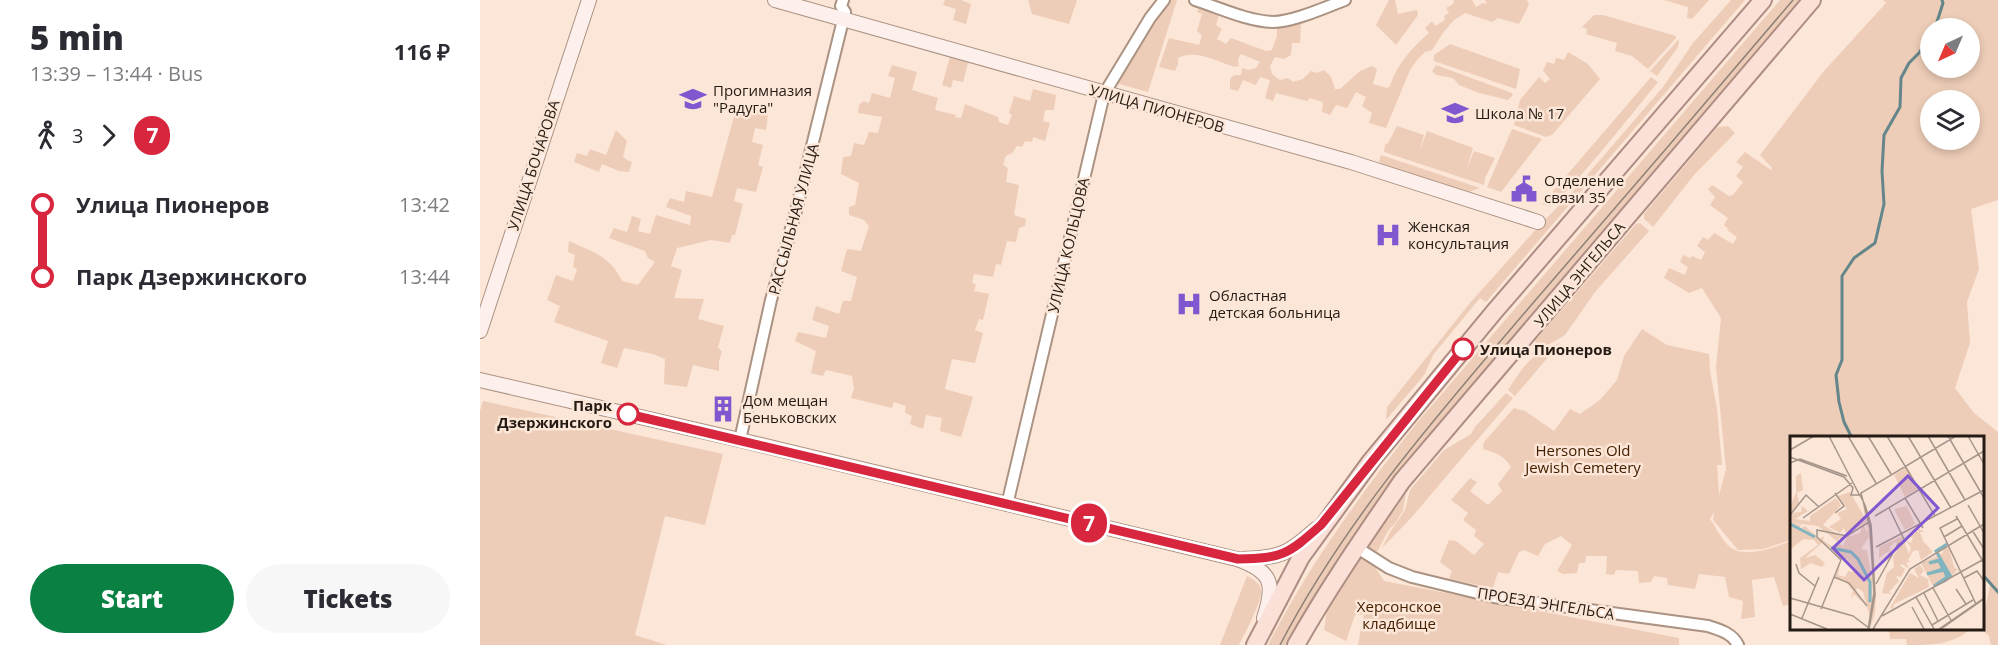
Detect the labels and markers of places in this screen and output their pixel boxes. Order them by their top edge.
place label: Прогимназия "Радуга" [713,80,812,117]
school or university icon: Прогимназия "Радуга" [678,84,708,114]
school or university icon: Школа № 17 [1440,98,1470,128]
place label: Школа № 17 [1475,103,1564,123]
place label: Отделение связи 35 [1544,170,1624,207]
public building icon: Отделение связи 35 [1509,174,1539,204]
place label: Женская консультация [1408,216,1509,253]
hospital icon: Женская консультация [1373,220,1403,250]
place label: Областная детская больница [1209,285,1341,322]
hospital icon: Областная детская больница [1174,289,1204,319]
marker: Улица Пионеров [1452,338,1474,360]
place label: Улица Пионеров [1480,339,1612,359]
place label: Дом мещан Беньковских [743,390,837,427]
building icon: Дом мещан Беньковских [708,394,738,424]
place label: Парк Дзержинского [497,395,613,432]
marker: Парк Дзержинского [617,403,639,425]

